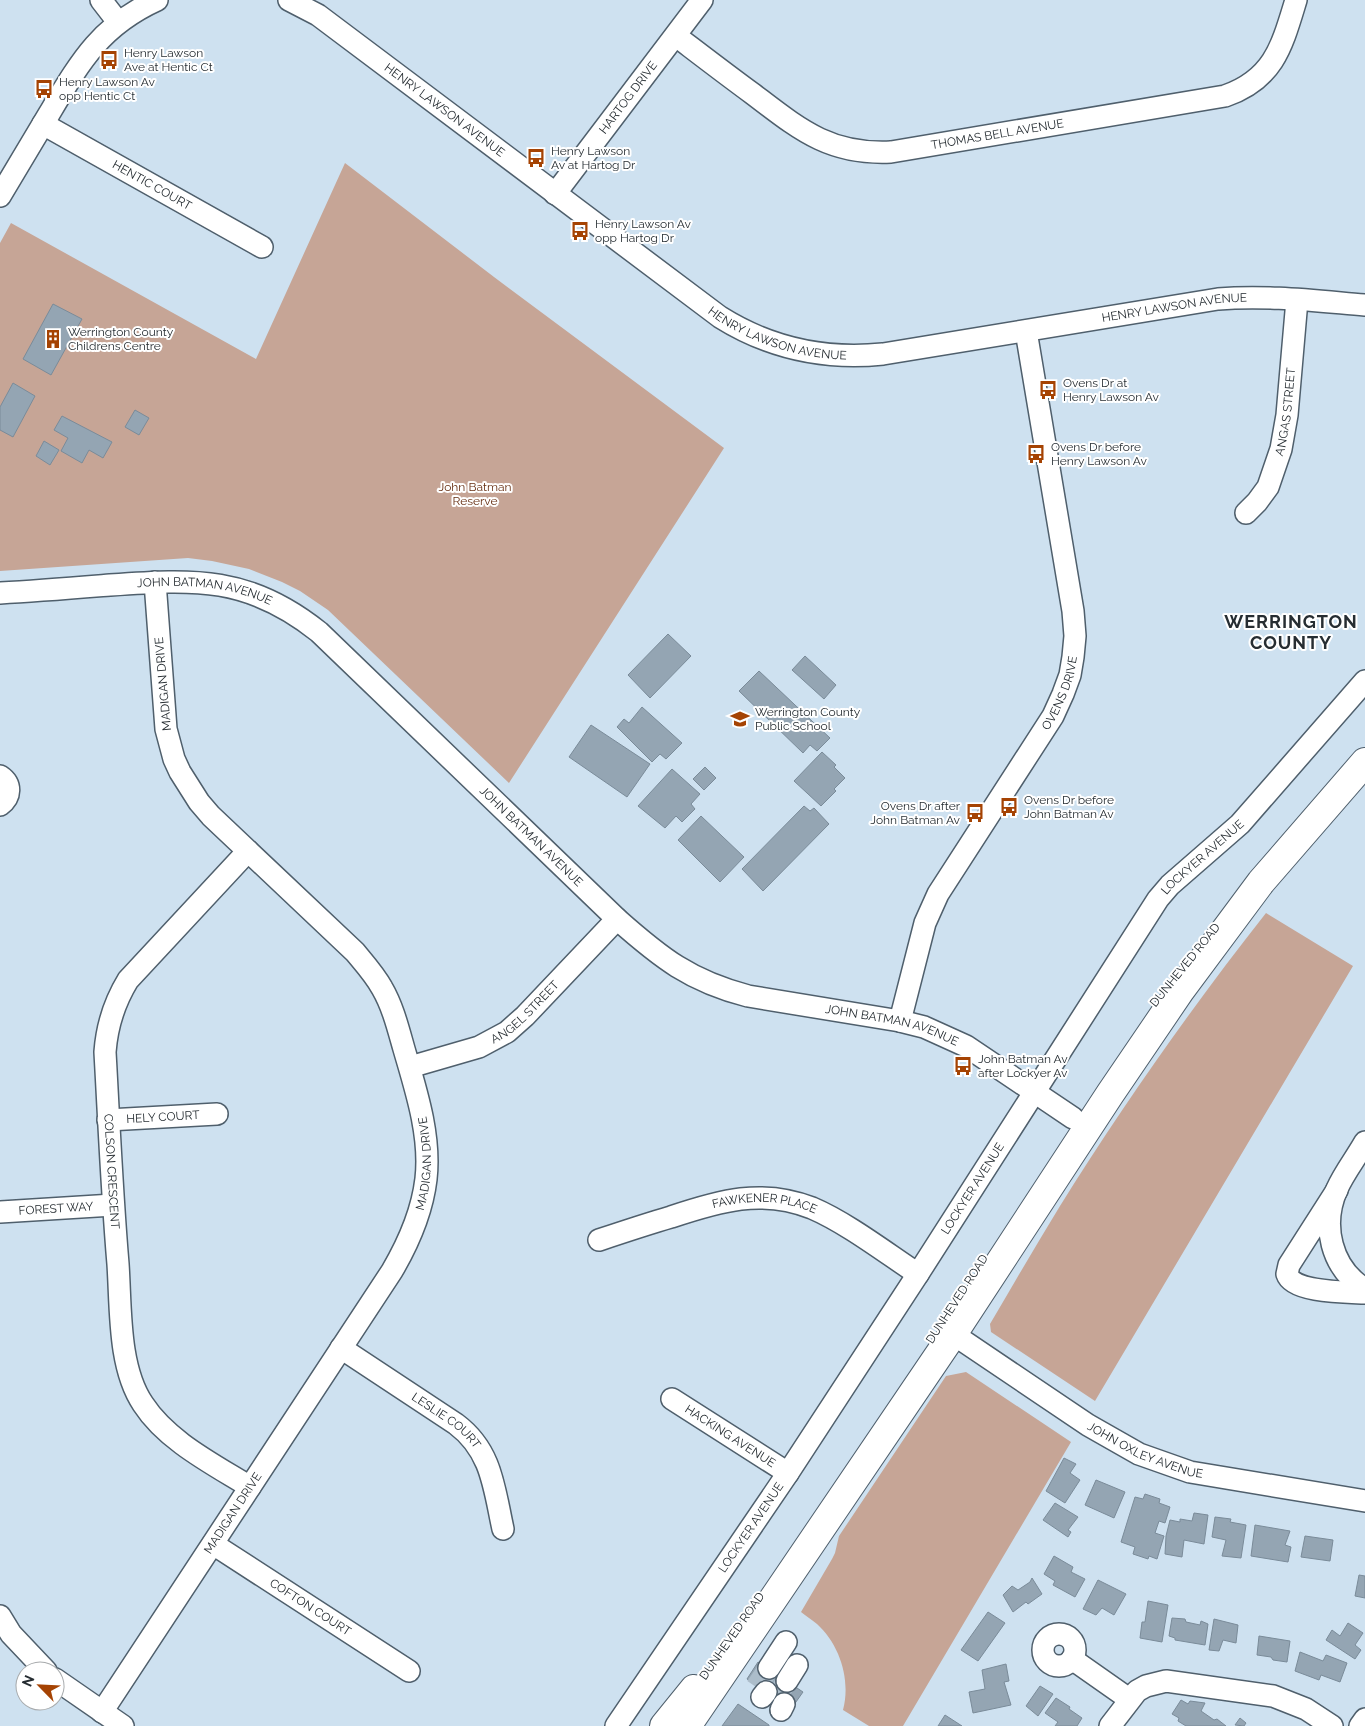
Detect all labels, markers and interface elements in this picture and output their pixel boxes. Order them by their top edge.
place label: Henry Lawson Ave at Hentic Ct [124,46,213,74]
bus stop icon: Henry Lawson Ave at Hentic Ct [98,49,120,71]
street label: HARTOG DRIVE [596,59,660,137]
street label: HENRY LAWSON AVENUE [382,60,508,160]
place label: Henry Lawson Av opp Hentic Ct [59,75,156,103]
bus stop icon: Henry Lawson Av opp Hentic Ct [33,78,55,100]
street label: THOMAS BELL AVENUE [930,116,1065,152]
place label: Henry Lawson Av at Hartog Dr [551,144,636,172]
bus stop icon: Henry Lawson Av at Hartog Dr [525,147,547,169]
street label: HENTIC COURT [110,157,195,213]
place label: Henry Lawson Av opp Hartog Dr [595,217,692,245]
bus stop icon: Henry Lawson Av opp Hartog Dr [569,220,591,242]
street label: HENRY LAWSON AVENUE [1101,291,1247,325]
street label: HENRY LAWSON AVENUE [705,304,847,363]
place label: Werrington County Childrens Centre [68,325,174,353]
building icon: Werrington County Childrens Centre [42,328,64,350]
street label: ANGAS STREET [1272,366,1298,458]
place label: Ovens Dr at Henry Lawson Av [1063,376,1160,404]
bus stop icon: Ovens Dr at Henry Lawson Av [1037,379,1059,401]
place label: Ovens Dr before Henry Lawson Av [1051,440,1148,468]
bus stop icon: Ovens Dr before Henry Lawson Av [1025,443,1047,465]
park label: John Batman Reserve [439,480,511,508]
street label: JOHN BATMAN AVENUE [136,575,274,608]
district label: WERRINGTON COUNTY [1224,611,1358,653]
street label: MADIGAN DRIVE [152,637,174,731]
street label: OVENS DRIVE [1039,655,1080,733]
place label: Werrington County Public School [755,705,861,733]
school or university icon: Werrington County Public School [729,708,751,730]
street label: JOHN BATMAN AVENUE [477,784,586,889]
place label: Ovens Dr before John Batman Av [1024,793,1114,821]
bus stop icon: Ovens Dr before John Batman Av [998,796,1020,818]
place label: Ovens Dr after John Batman Av [870,799,961,827]
bus stop icon: Ovens Dr after John Batman Av [964,802,986,824]
street label: LOCKYER AVENUE [1158,817,1247,897]
street label: DUNHEVED ROAD [1147,920,1223,1010]
street label: ANGEL STREET [488,977,562,1046]
street label: JOHN BATMAN AVENUE [824,1002,961,1049]
place label: John Batman Av after Lockyer Av [978,1052,1068,1080]
bus stop icon: John Batman Av after Lockyer Av [952,1055,974,1077]
street label: HELY COURT [126,1108,201,1126]
street label: COLSON CRESCENT [101,1113,122,1230]
street label: MADIGAN DRIVE [413,1116,434,1212]
street label: LOCKYER AVENUE [938,1140,1007,1237]
street label: FAWKENER PLACE [711,1191,819,1216]
street label: FOREST WAY [18,1199,94,1218]
street label: DUNHEVED ROAD [923,1251,991,1346]
street label: LESLIE COURT [409,1390,484,1452]
street label: HACKING AVENUE [682,1402,778,1470]
street label: JOHN OXLEY AVENUE [1085,1419,1204,1481]
street label: MADIGAN DRIVE [201,1470,264,1556]
street label: LOCKYER AVENUE [715,1480,786,1575]
street label: COFTON COURT [267,1576,354,1639]
street label: DUNHEVED ROAD [697,1589,768,1682]
north arrow [15,1661,65,1711]
text: N [19,1673,38,1689]

